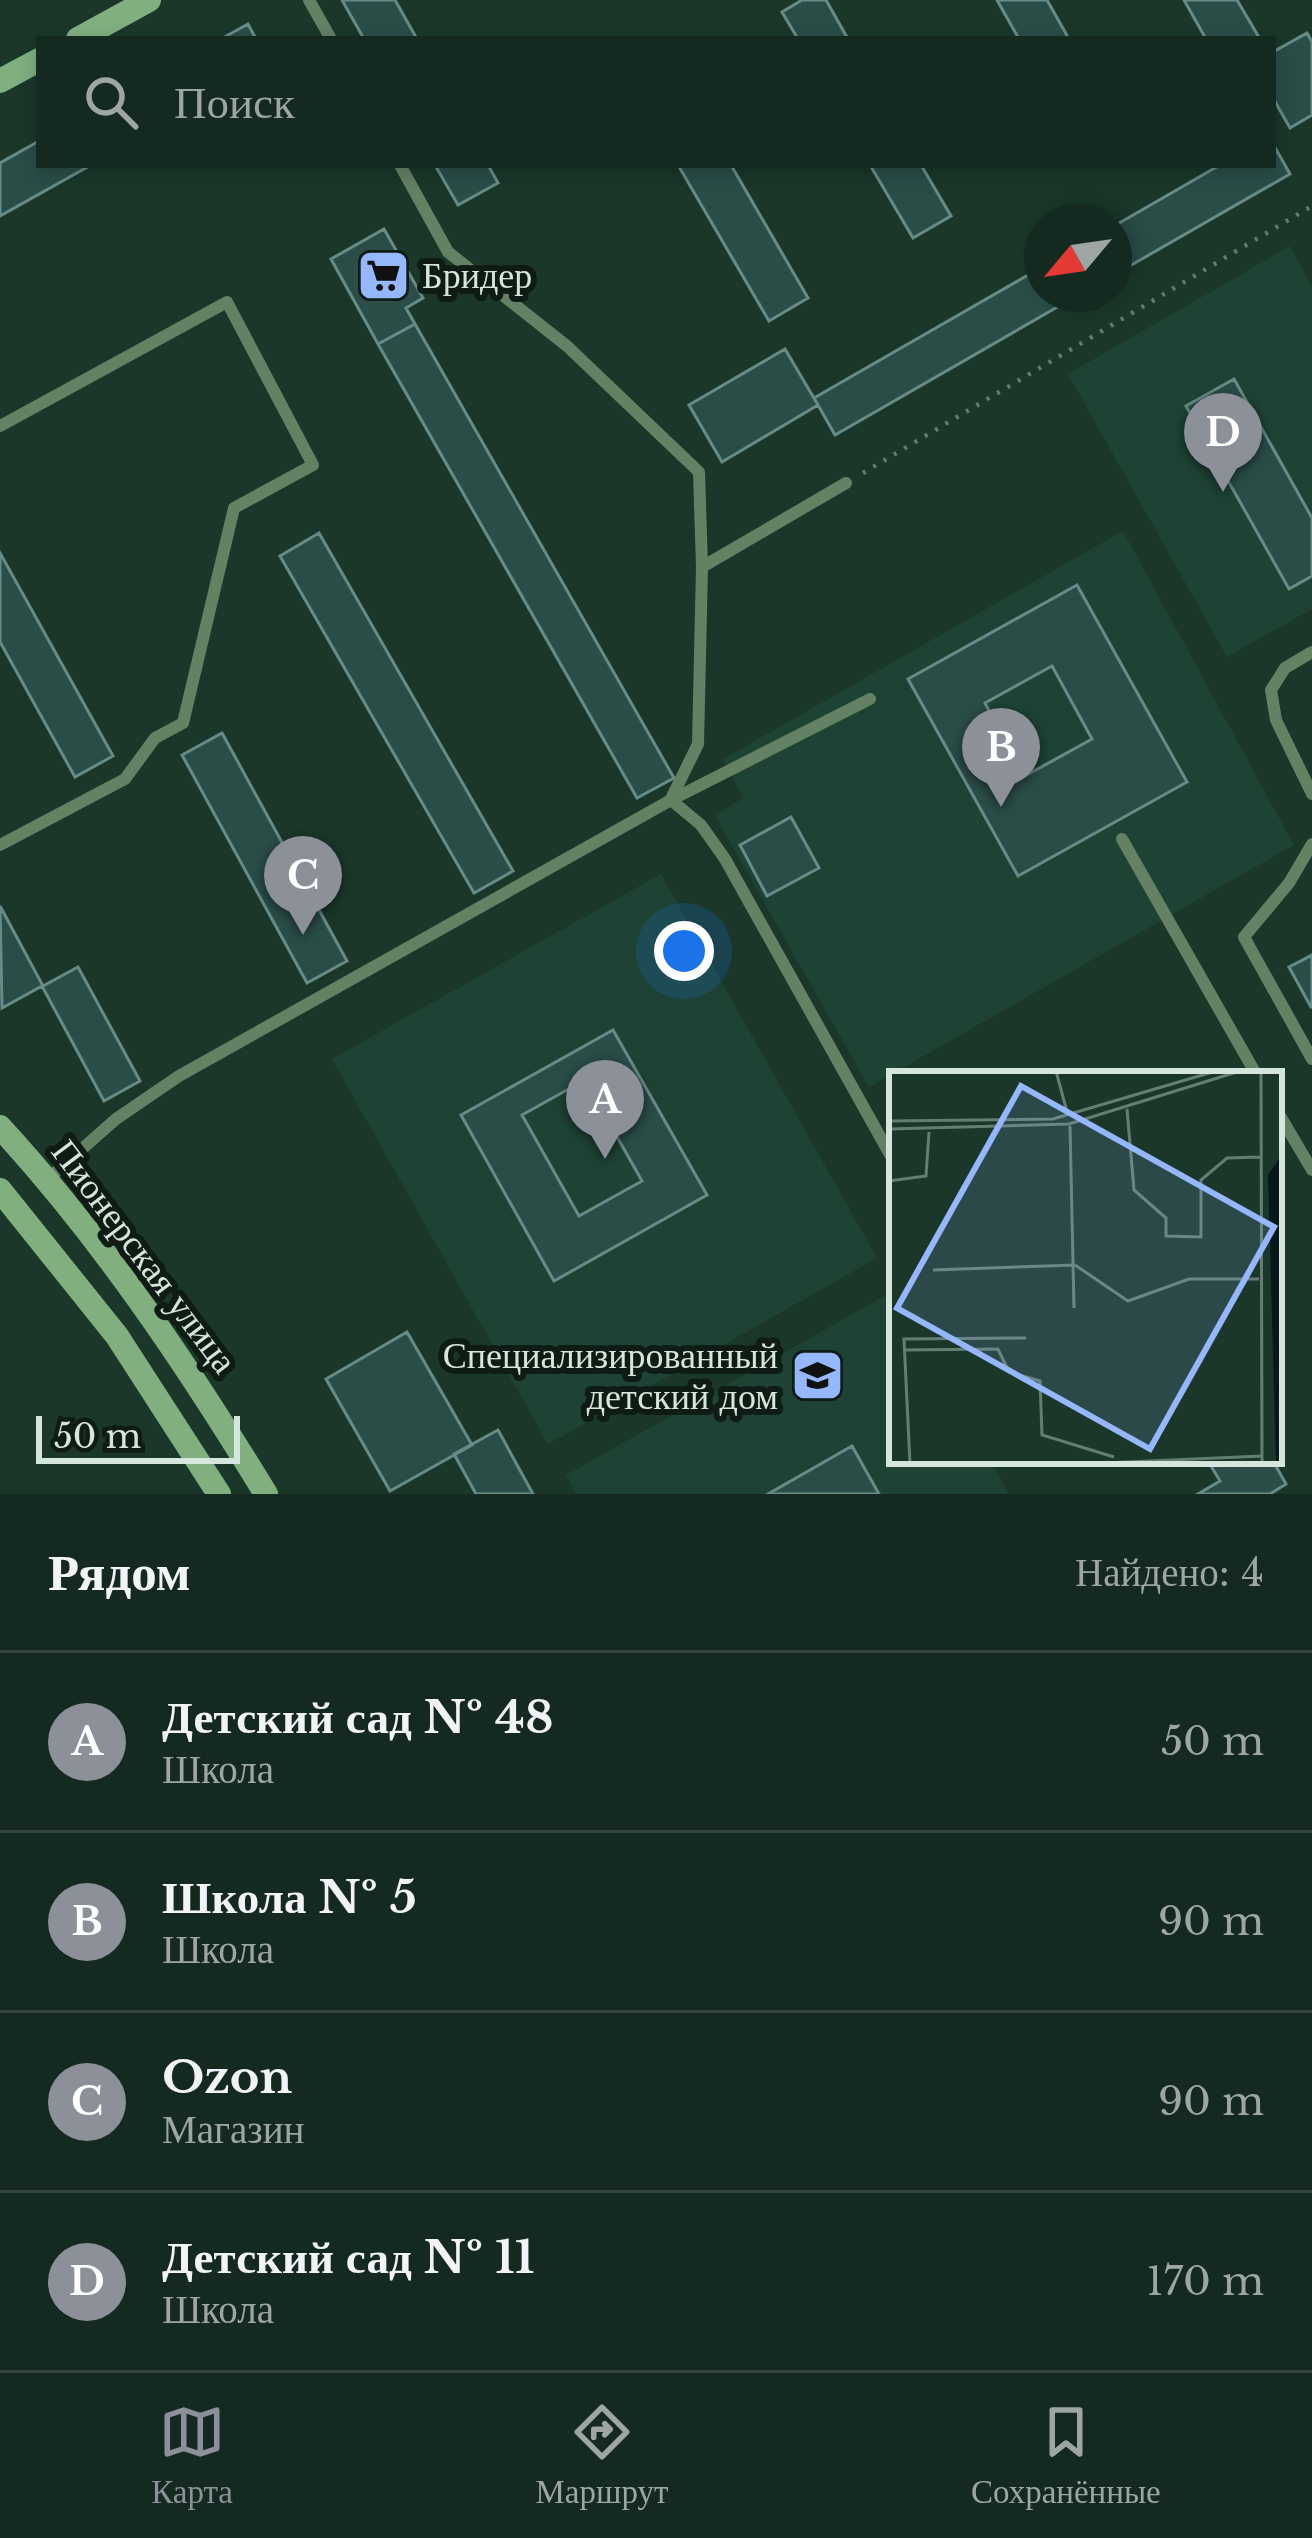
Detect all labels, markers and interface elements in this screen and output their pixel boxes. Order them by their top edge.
search box [36,36,1276,168]
icon: search [78,69,144,135]
text: Поиск [174,74,295,130]
north arrow [1024,204,1132,312]
supermarket icon: Бридер [355,247,411,303]
place label: Бридер [422,253,532,298]
pin: D [1184,393,1262,492]
pin: B [962,708,1040,807]
pin: C [264,836,342,935]
your location [654,921,714,981]
pin: A [566,1060,644,1159]
inset map [889,1071,1282,1464]
street label: Пионерская улица [42,1130,247,1382]
place label: Специализированный детский дом [443,1333,778,1419]
school or university icon: Специализированный детский дом [789,1348,845,1404]
scale bar [36,1410,240,1463]
text: 50 m [54,1416,141,1457]
text: Рядом [48,1541,191,1604]
text: Найдено: 4 [1075,1548,1264,1597]
text: Детский сад № 48 [162,1689,554,1745]
text: A [71,1717,103,1766]
text: 50 m [1161,1717,1264,1766]
text: Школа [162,1745,274,1794]
text: Школа № 5 [162,1869,417,1925]
text: B [71,1897,103,1946]
text: 90 m [1158,1897,1264,1946]
text: Школа [162,1925,274,1974]
text: Ozon [162,2049,292,2105]
text: C [71,2077,103,2126]
text: 90 m [1158,2077,1264,2126]
text: Магазин [162,2105,304,2154]
text: Детский сад № 11 [162,2229,534,2285]
text: D [69,2257,105,2306]
text: 170 m [1146,2257,1264,2306]
text: Школа [162,2285,274,2334]
tab: Карта [151,2399,233,2512]
tab: Маршрут [536,2399,668,2512]
tab: Сохранённые [971,2399,1161,2512]

